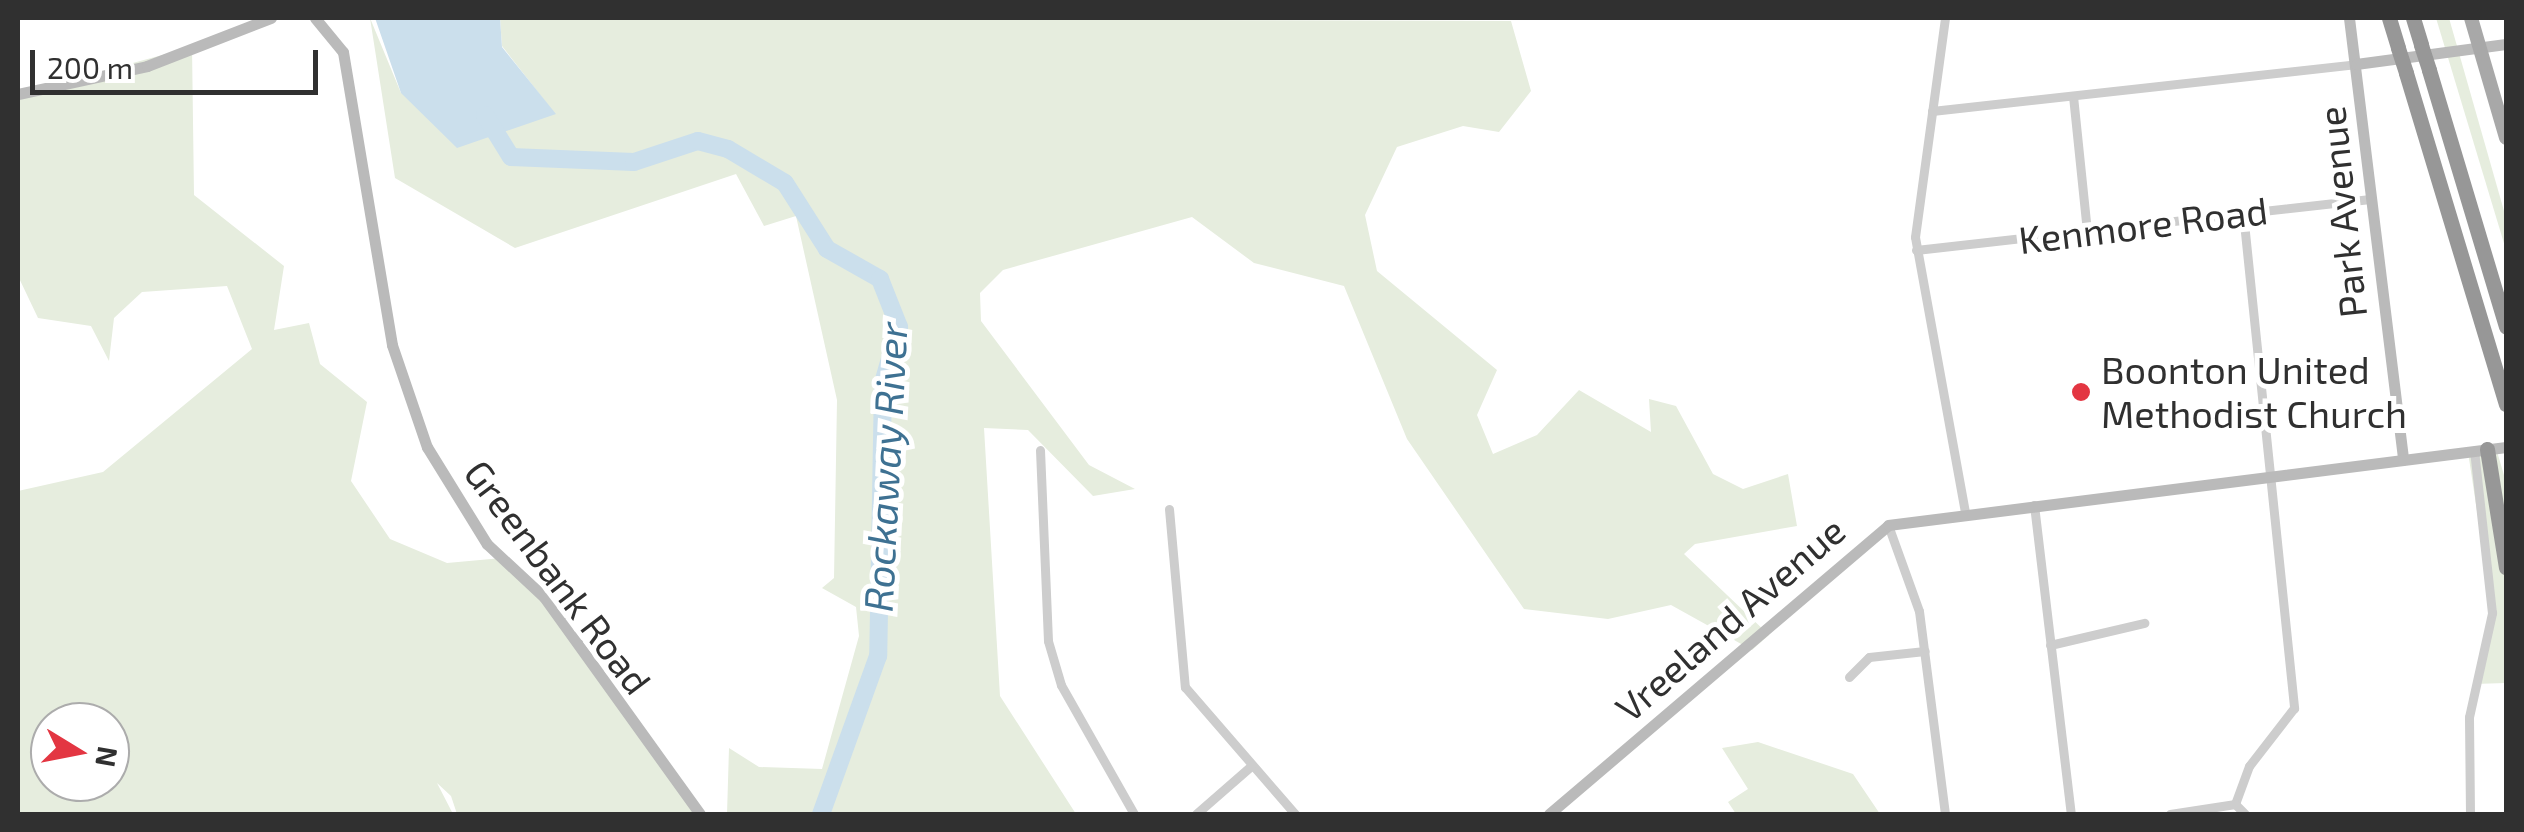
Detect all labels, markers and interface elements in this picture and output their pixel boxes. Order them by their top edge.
scale bar [35,30,322,92]
text: 200 m [47,49,133,85]
street label: Park Avenue [2308,103,2376,321]
street label: Kenmore Road [2016,187,2270,263]
water label: Rockaway River [852,321,916,613]
place label: Boonton United Methodist Church [2101,347,2407,436]
marker: Boonton United Methodist Church [2070,381,2092,403]
street label: Greenbank Road [455,451,661,703]
street label: Vreeland Avenue [1606,507,1854,731]
north arrow [30,702,130,802]
text: N [89,744,126,770]

